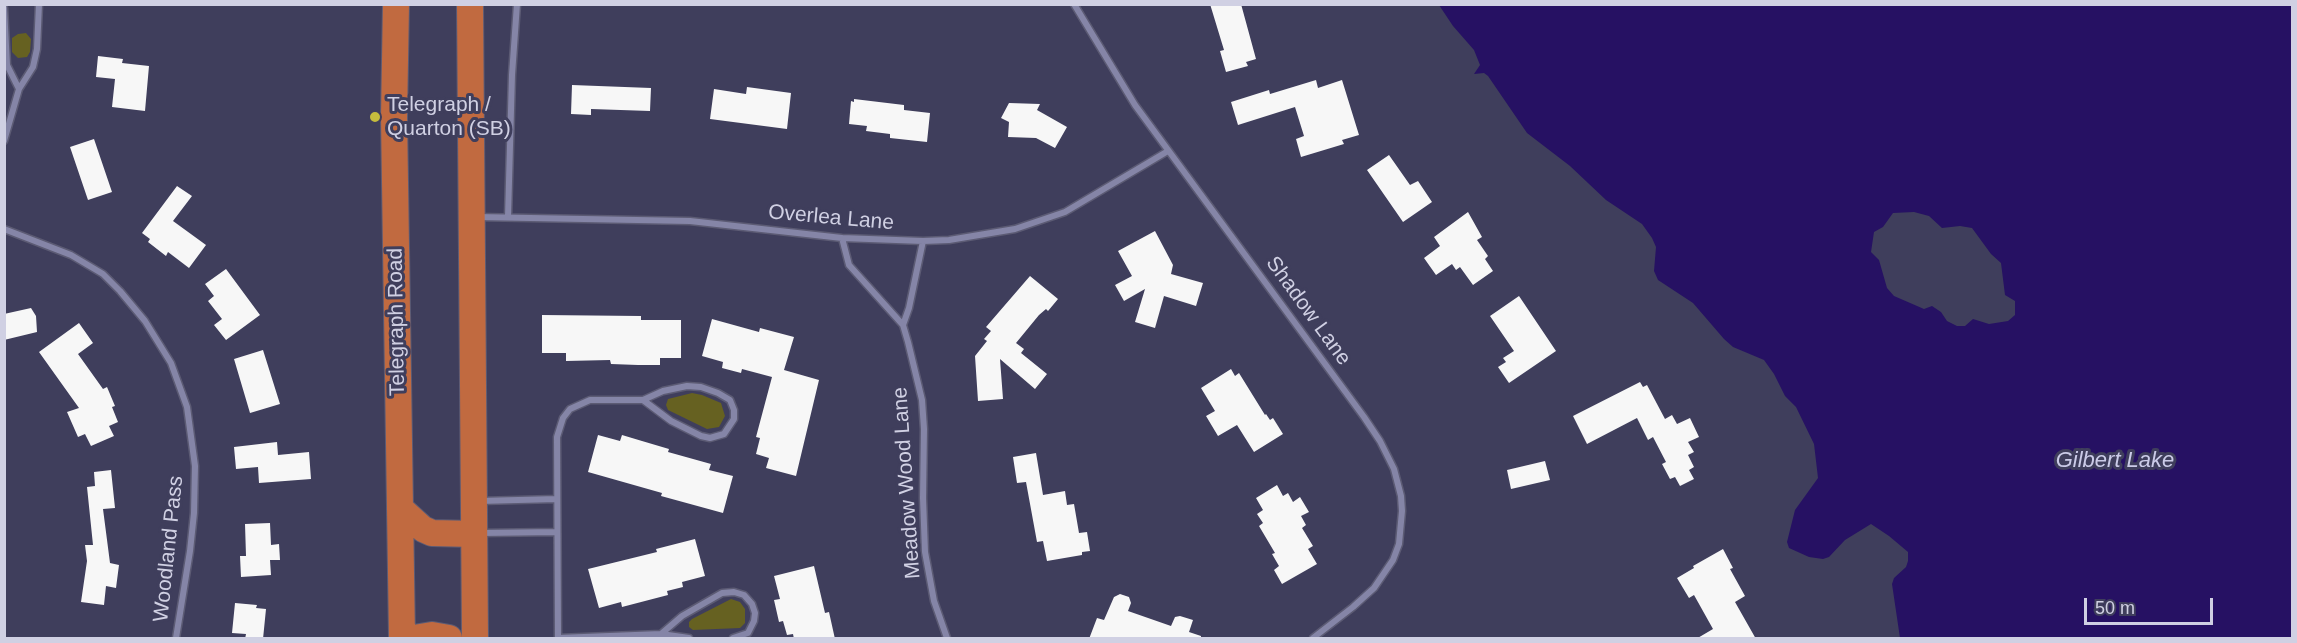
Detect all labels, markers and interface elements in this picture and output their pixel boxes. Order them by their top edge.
place label: Telegraph / Quarton (SB) [387,92,511,142]
marker: Telegraph / Quarton (SB) [368,110,382,124]
street label: Overlea Lane [767,200,895,236]
street label: Telegraph Road [383,248,411,396]
street label: Shadow Lane [1260,252,1356,370]
street label: Meadow Wood Lane [888,386,926,580]
water label: Gilbert Lake [2056,448,2174,474]
street label: Woodland Pass [149,475,189,623]
scale bar [2087,586,2216,624]
text: 50 m [2095,598,2135,618]

